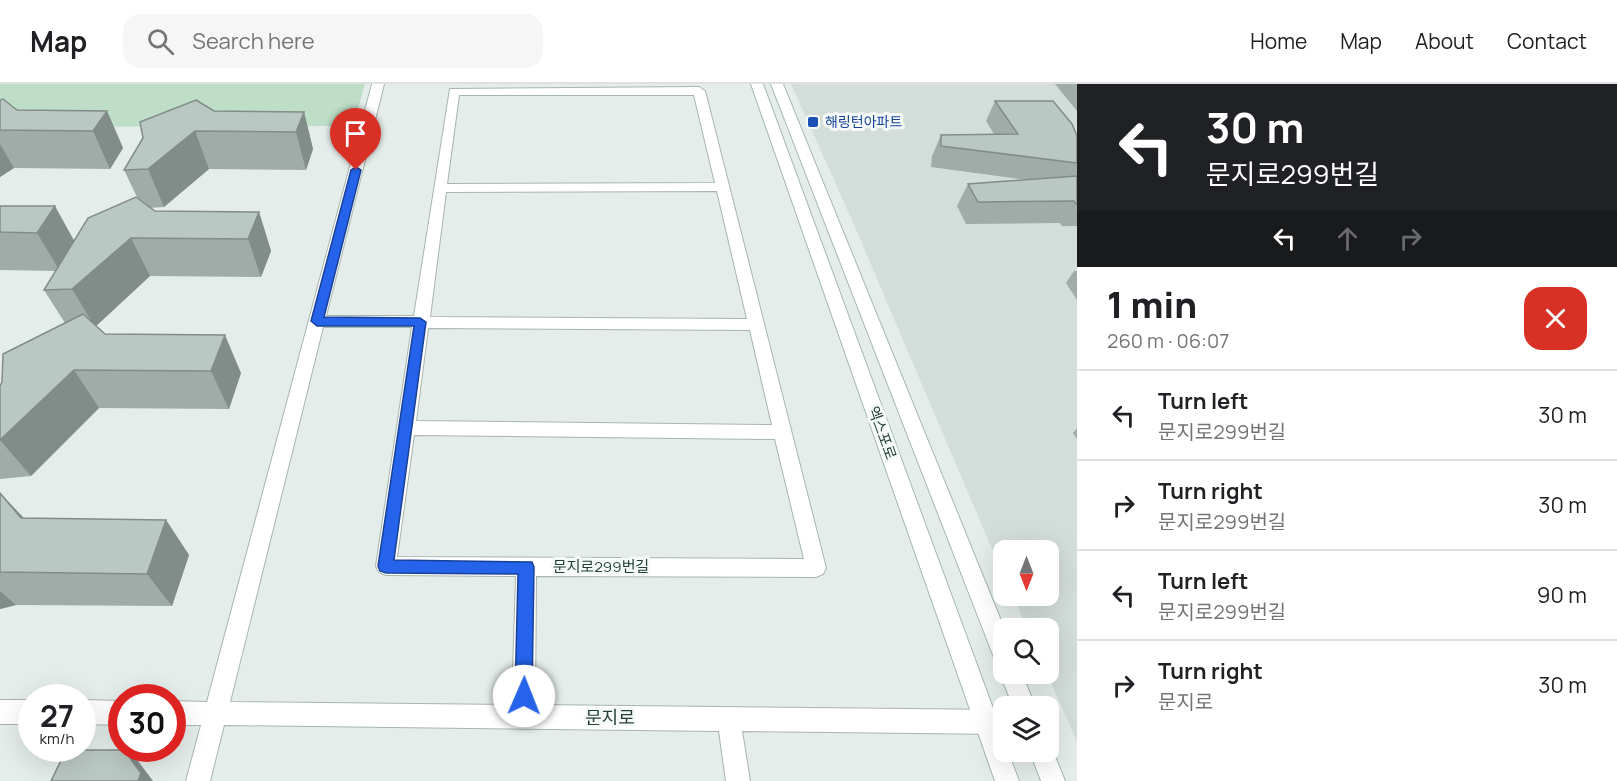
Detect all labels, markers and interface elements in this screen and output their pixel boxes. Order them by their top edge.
search box [123,14,543,68]
text: Map [30,22,87,60]
icon: search [144,25,177,58]
text: Search here [192,26,315,56]
text: Home [1250,27,1307,55]
text: Map [1340,27,1382,55]
text: About [1415,27,1474,55]
text: Contact [1507,27,1587,55]
text: 30 m [1206,98,1304,156]
pin [330,108,381,170]
icon: left [1107,108,1185,186]
place label: 해링턴아파트 [825,112,902,131]
marker: 해링턴아파트 [806,115,820,129]
icon: arrive [339,117,372,150]
text: 문지로299번길 [1206,155,1379,192]
icon: left [1268,222,1301,255]
icon: ahead [1331,222,1364,255]
icon: right [1394,222,1427,255]
text: 1 min [1107,280,1197,329]
button: close [1524,287,1587,350]
text: 260 m · 06:07 [1107,327,1229,354]
text: Turn left [1158,386,1248,416]
icon: left [1107,399,1140,432]
text: 30 m [1538,400,1587,430]
street label: 엑스포로 [863,403,902,462]
text: 문지로299번길 [1158,418,1286,445]
text: Turn right [1158,476,1263,506]
icon: right [1107,489,1140,522]
text: 30 m [1538,490,1587,520]
text: 문지로299번길 [1158,508,1286,535]
north arrow [993,540,1059,606]
map controls [993,540,1059,762]
street label: 문지로299번길 [553,556,649,577]
text: Turn left [1158,566,1248,596]
icon: left [1107,579,1140,612]
text: 90 m [1537,580,1587,610]
text: 문지로299번길 [1158,598,1286,625]
button: search [993,618,1059,684]
text: Turn right [1158,656,1263,686]
position arrow [492,664,556,728]
icon: right [1107,669,1140,702]
text: 30 m [1538,670,1587,700]
speed limit sign: 30 [108,684,186,762]
text: 문지로 [1158,688,1213,715]
text: 27 [40,695,74,736]
button: layers [993,696,1059,762]
street label: 문지로 [585,705,635,729]
text: km/h [40,728,74,749]

